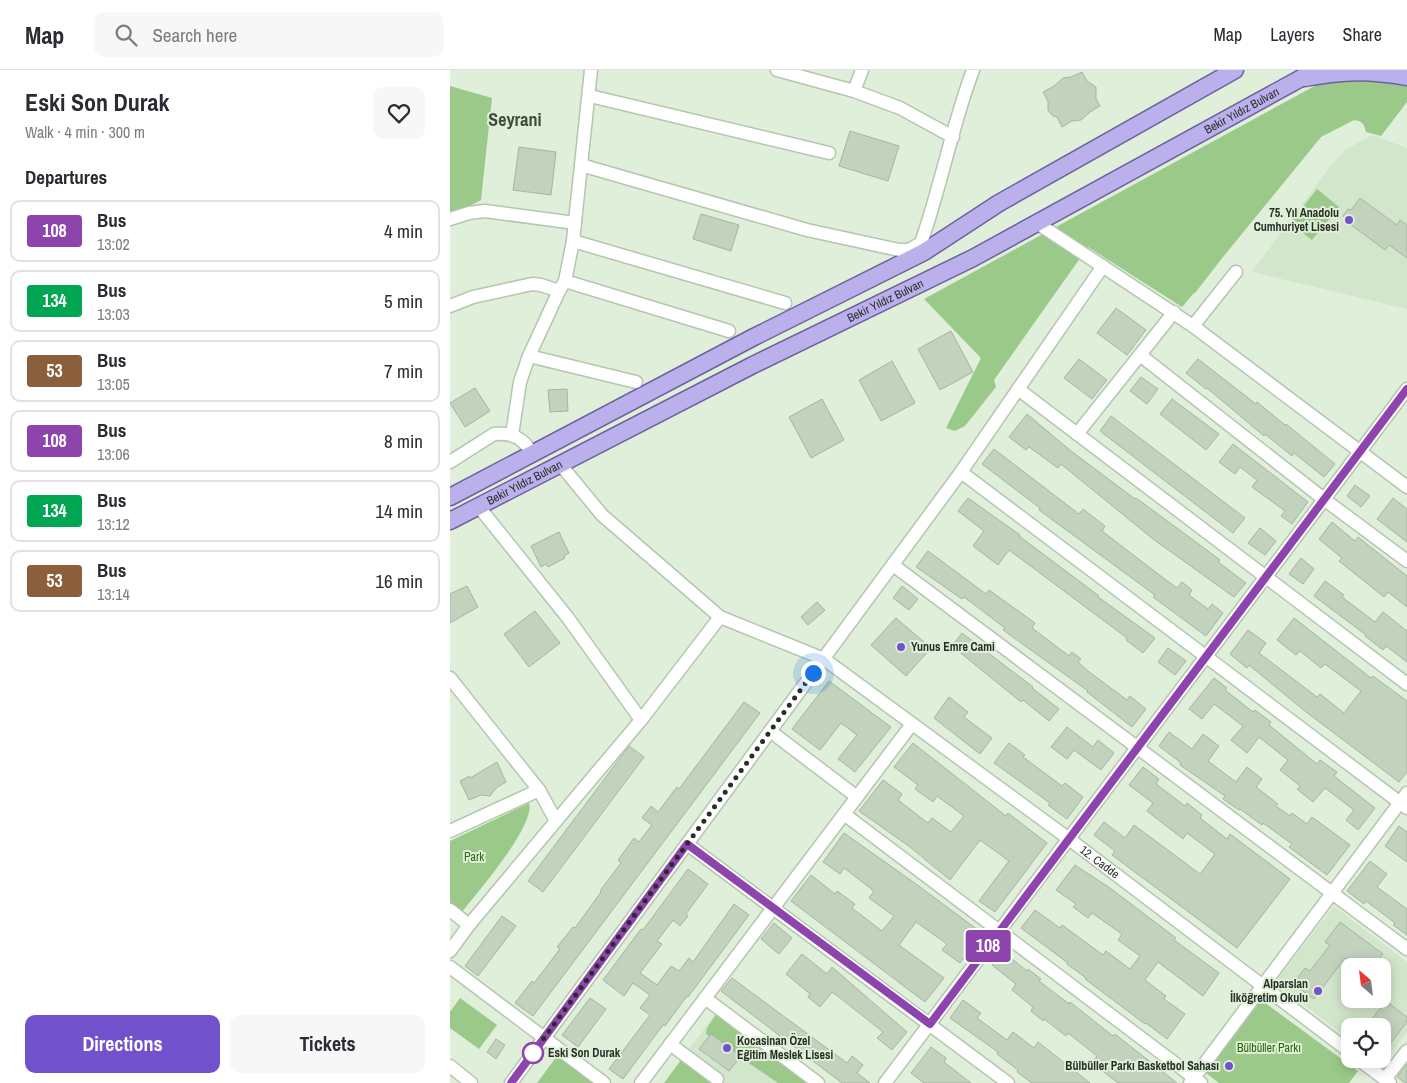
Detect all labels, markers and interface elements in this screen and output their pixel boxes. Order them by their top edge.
search box [94,12,444,57]
text: Map [25,19,64,51]
icon: search [112,21,140,49]
text: Search here [152,22,237,48]
text: Map [1214,22,1242,47]
text: Layers [1270,22,1315,47]
text: Share [1343,22,1382,47]
street label: Bekir Yıldız Bulvarı [1201,84,1282,138]
text: Eski Son Durak [25,86,169,118]
button: heart [373,87,425,139]
district label: Seyrani [488,107,542,132]
text: Walk · 4 min · 300 m [25,121,145,143]
text: Departures [25,164,107,190]
place label: 75. Yıl Anadolu Cumhuriyet Lisesi [1254,205,1339,235]
text: Bus [97,207,126,233]
marker: 75. Yıl Anadolu Cumhuriyet Lisesi [1343,214,1355,226]
text: 108 [42,218,67,243]
text: 4 min [384,218,423,244]
text: 13:02 [97,233,130,255]
street label: Bekir Yıldız Bulvarı [844,275,926,326]
text: Bus [97,277,126,303]
text: 134 [42,288,67,313]
text: 5 min [384,288,423,314]
text: 13:03 [97,303,130,325]
text: Bus [97,347,126,373]
text: 53 [46,358,63,383]
text: 7 min [384,358,423,384]
text: 13:05 [97,373,130,395]
text: Bus [97,417,126,443]
text: 108 [42,428,67,453]
text: 8 min [384,428,423,454]
text: 13:06 [97,443,130,465]
street label: Bekir Yıldız Bulvarı [484,456,565,509]
text: Bus [97,487,126,513]
text: 134 [42,498,67,523]
text: 14 min [375,498,423,524]
text: 13:12 [97,513,130,535]
text: Bus [97,557,126,583]
text: 53 [46,568,63,593]
text: 16 min [375,568,423,594]
text: 13:14 [97,583,130,605]
place label: Yunus Emre Cami [911,639,995,655]
marker: Yunus Emre Cami [895,641,907,653]
your location [801,661,826,686]
street label: 12. Cadde [1077,842,1123,882]
park label: Park [464,849,484,865]
line badge: 108 [959,930,1017,962]
text: 108 [976,933,1000,958]
north arrow [1341,958,1391,1008]
map controls [1341,958,1391,1068]
place label: Alparslan İlköğretim Okulu [1230,976,1308,1006]
marker: Alparslan İlköğretim Okulu [1312,985,1324,997]
button: Directions [25,1015,220,1073]
button: Tickets [230,1015,425,1073]
button: locate [1341,1018,1391,1068]
place label: Kocasinan Özel Eğitim Meslek Lisesi [737,1032,834,1063]
park label: Bülbüller Parkı [1237,1040,1301,1056]
marker: Eski Son Durak [522,1042,544,1064]
marker: Kocasinan Özel Eğitim Meslek Lisesi [721,1042,733,1054]
place label: Eski Son Durak [548,1045,621,1061]
place label: Bülbüller Parkı Basketbol Sahası [1065,1058,1219,1074]
marker: Bülbüller Parkı Basketbol Sahası [1223,1060,1235,1072]

